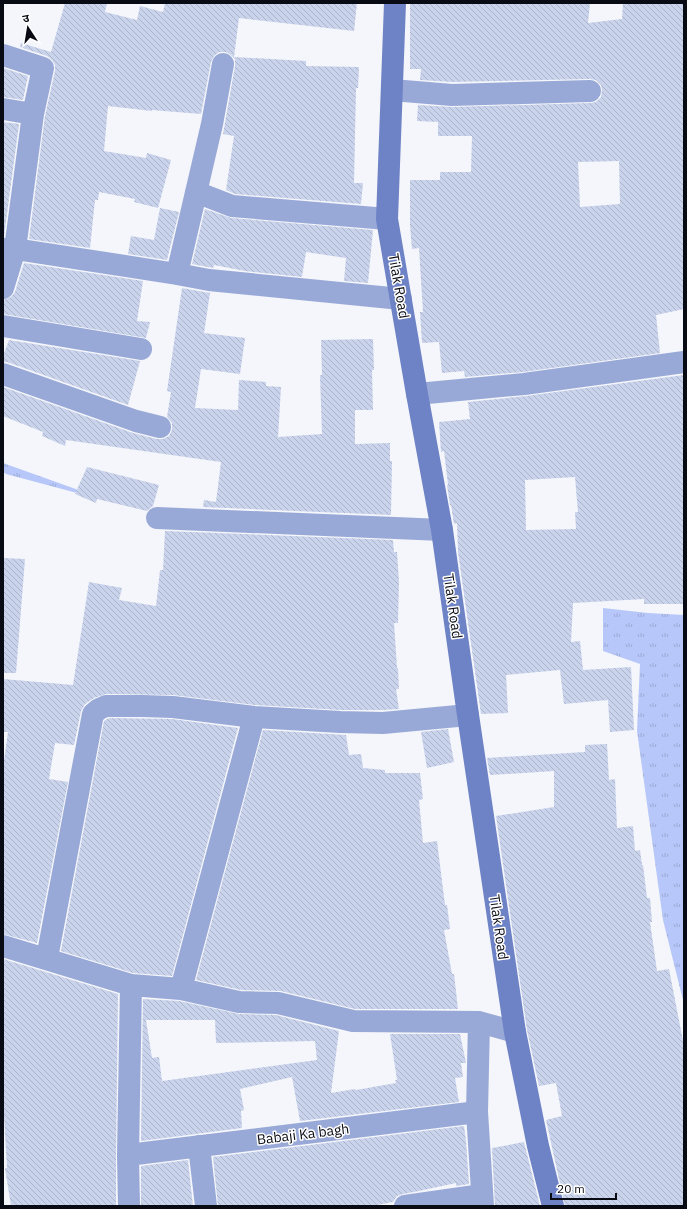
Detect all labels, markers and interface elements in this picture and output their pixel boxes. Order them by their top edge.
north arrow [8,8,48,48]
text: उ [21,11,31,26]
street label: Tilak Road [384,252,414,320]
street label: Tilak Road [440,572,466,640]
street label: Tilak Road [486,893,512,961]
street label: Babaji Ka bagh [256,1119,350,1149]
scale bar [551,1175,616,1201]
text: 20 m [557,1181,585,1196]

